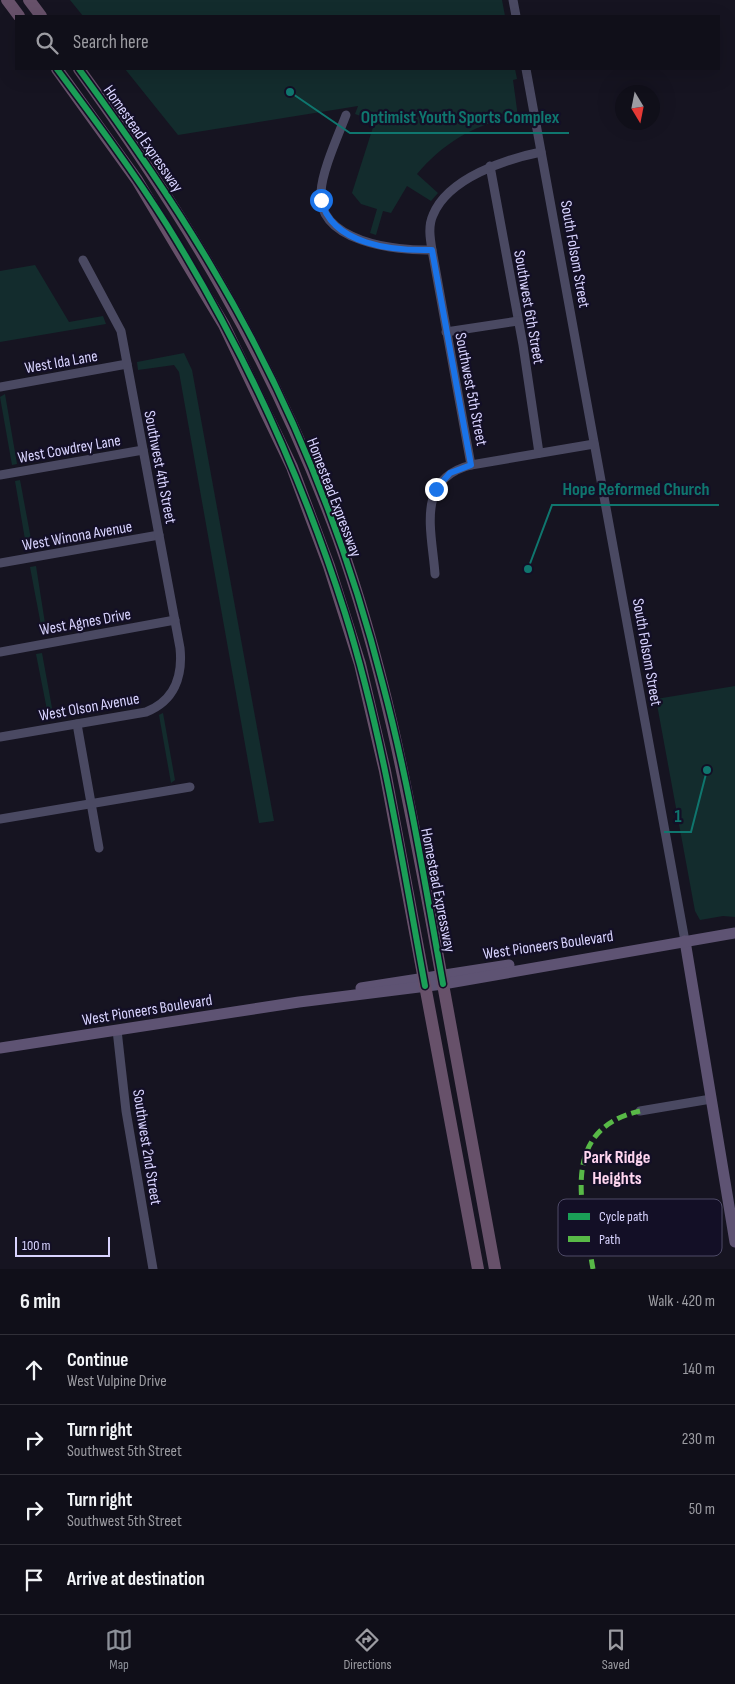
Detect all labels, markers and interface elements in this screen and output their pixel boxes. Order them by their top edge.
search box [15,15,720,70]
icon: search [33,29,61,57]
text: Search here [73,31,149,54]
street label: Homestead Expressway [99,82,187,196]
north arrow [615,85,660,130]
callout: Optimist Youth Sports Complex [350,100,569,133]
text: Optimist Youth Sports Complex [361,107,560,128]
route start [310,189,333,212]
street label: South Folsom Street [556,199,593,310]
street label: Southwest 6th Street [509,249,548,366]
street label: Southwest 5th Street [450,331,491,448]
street label: West Ida Lane [23,347,99,378]
street label: Southwest 4th Street [139,409,180,526]
street label: West Cowdrey Lane [16,431,122,468]
street label: Homestead Expressway [302,435,365,560]
callout: Hope Reformed Church [552,472,719,505]
route end [425,478,448,501]
text: Hope Reformed Church [562,479,710,500]
street label: West Winona Avenue [21,517,134,555]
street label: South Folsom Street [628,597,665,708]
street label: West Agnes Drive [38,605,133,640]
street label: West Olson Avenue [38,689,141,726]
callout: 1 [664,799,691,832]
text: 1 [674,806,682,827]
street label: Homestead Expressway [416,827,459,954]
street label: West Pioneers Boulevard [482,927,615,964]
street label: West Pioneers Boulevard [81,991,214,1030]
street label: Southwest 2nd Street [128,1088,165,1207]
district label: Park Ridge Heights [584,1147,650,1189]
legend [558,1199,722,1256]
text: Cycle path [599,1208,649,1225]
text: Path [599,1231,620,1248]
scale bar [15,1234,110,1257]
text: 100 m [22,1237,51,1254]
text: 6 min [20,1289,61,1314]
text: Walk · 420 m [648,1292,715,1311]
text: Continue [67,1349,128,1372]
icon: ahead [20,1356,48,1384]
text: 140 m [683,1360,715,1379]
text: West Vulpine Drive [67,1372,167,1391]
text: Turn right [67,1419,132,1442]
icon: right [20,1426,48,1454]
text: 230 m [682,1430,715,1449]
text: Southwest 5th Street [67,1442,182,1461]
text: Turn right [67,1489,132,1512]
icon: right [20,1496,48,1524]
text: 50 m [689,1500,715,1519]
text: Southwest 5th Street [67,1512,182,1531]
icon: arrive [20,1566,48,1594]
text: Arrive at destination [67,1568,205,1591]
tab: Map [105,1626,133,1673]
tab: Directions [343,1626,392,1673]
tab: Saved [602,1626,630,1673]

